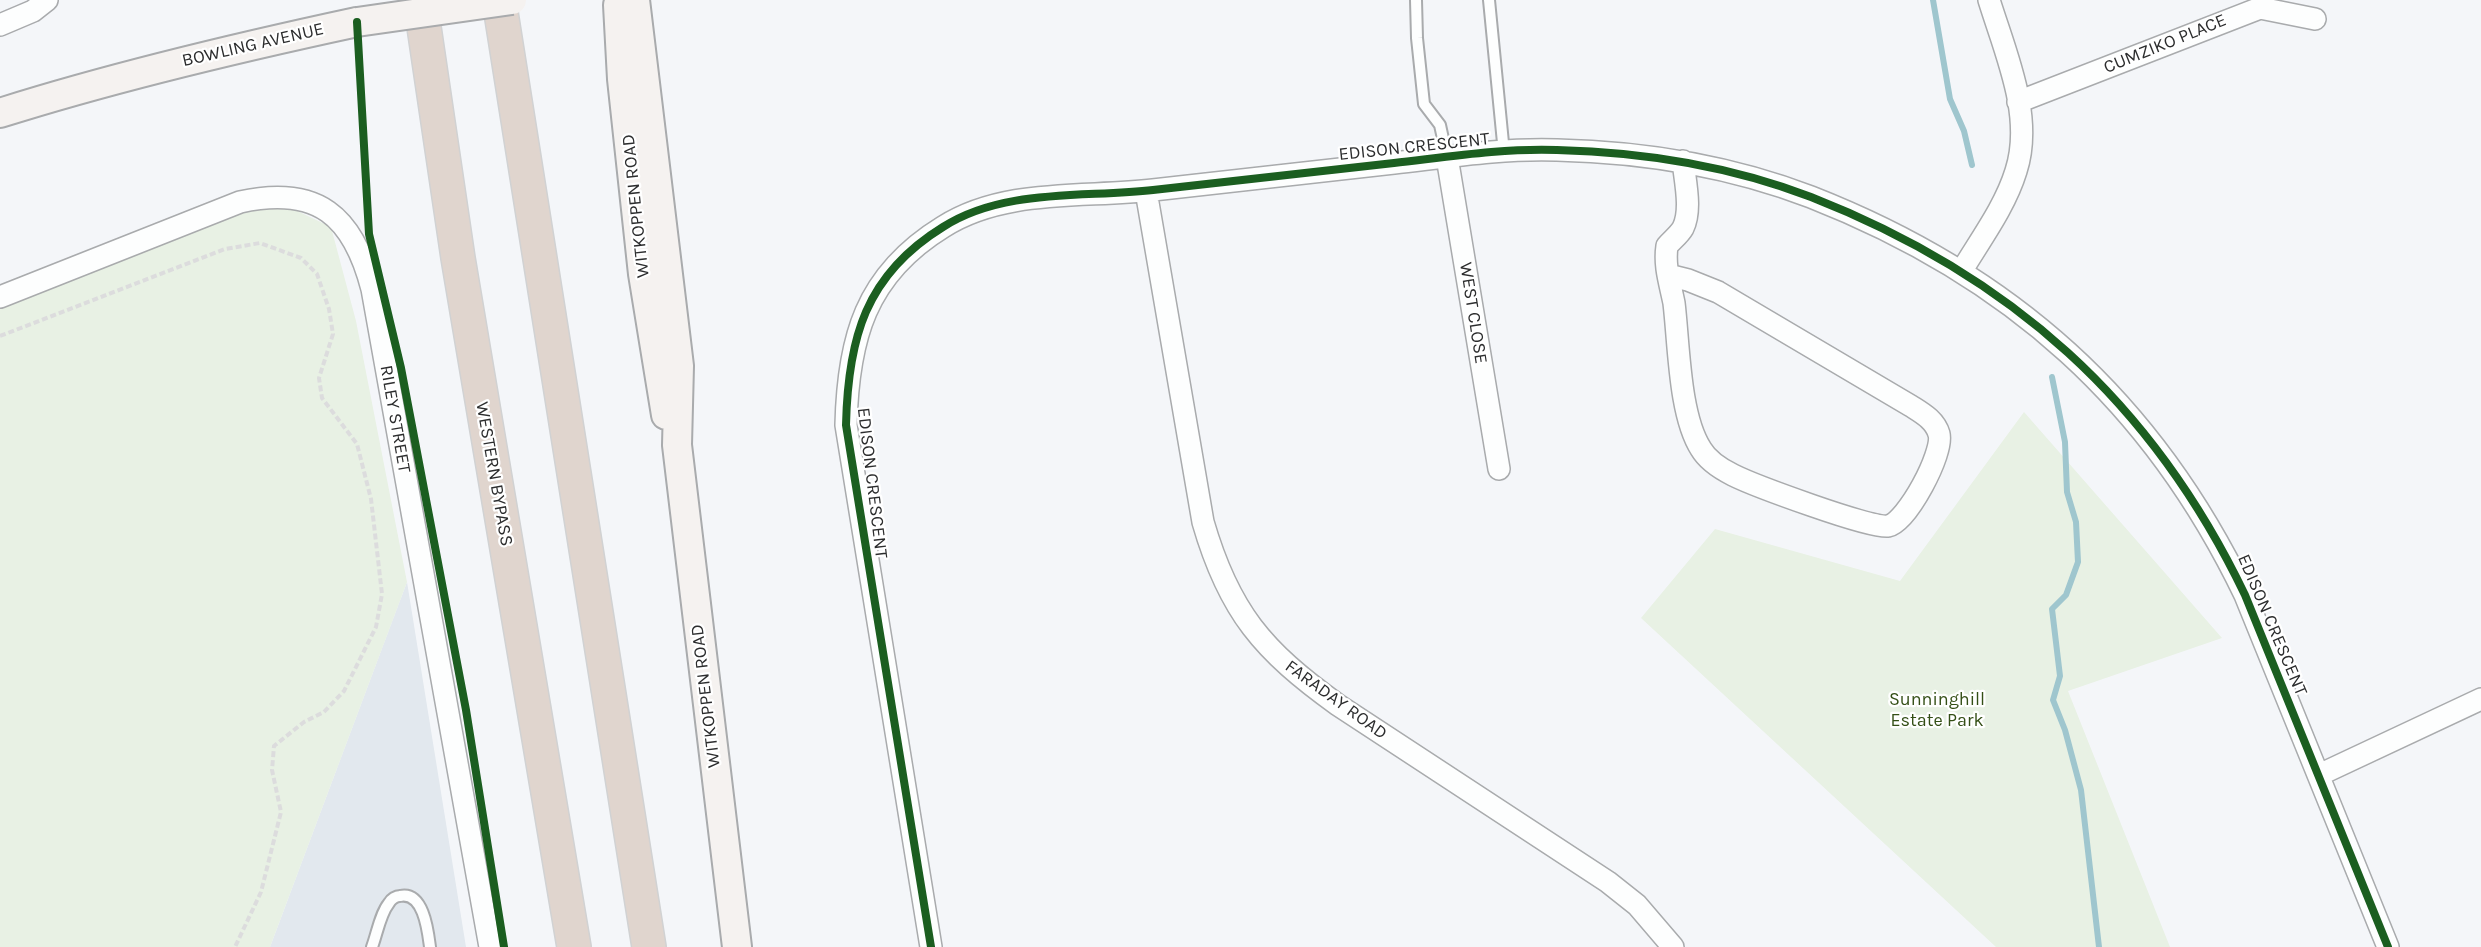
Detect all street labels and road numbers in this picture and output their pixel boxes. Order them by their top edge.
street label: CUMZIKO PLACE [2100,10,2230,78]
street label: BOWLING AVENUE [180,18,326,72]
street label: EDISON CRESCENT [1337,128,1491,166]
street label: WITKOPPEN ROAD [618,133,654,279]
street label: WEST CLOSE [1454,261,1492,365]
street label: RILEY STREET [375,364,415,474]
street label: WESTERN BYPASS [471,400,517,548]
street label: EDISON CRESCENT [852,406,892,560]
street label: EDISON CRESCENT [2232,551,2312,699]
street label: WITKOPPEN ROAD [686,623,726,769]
street label: FARADAY ROAD [1281,656,1391,744]

